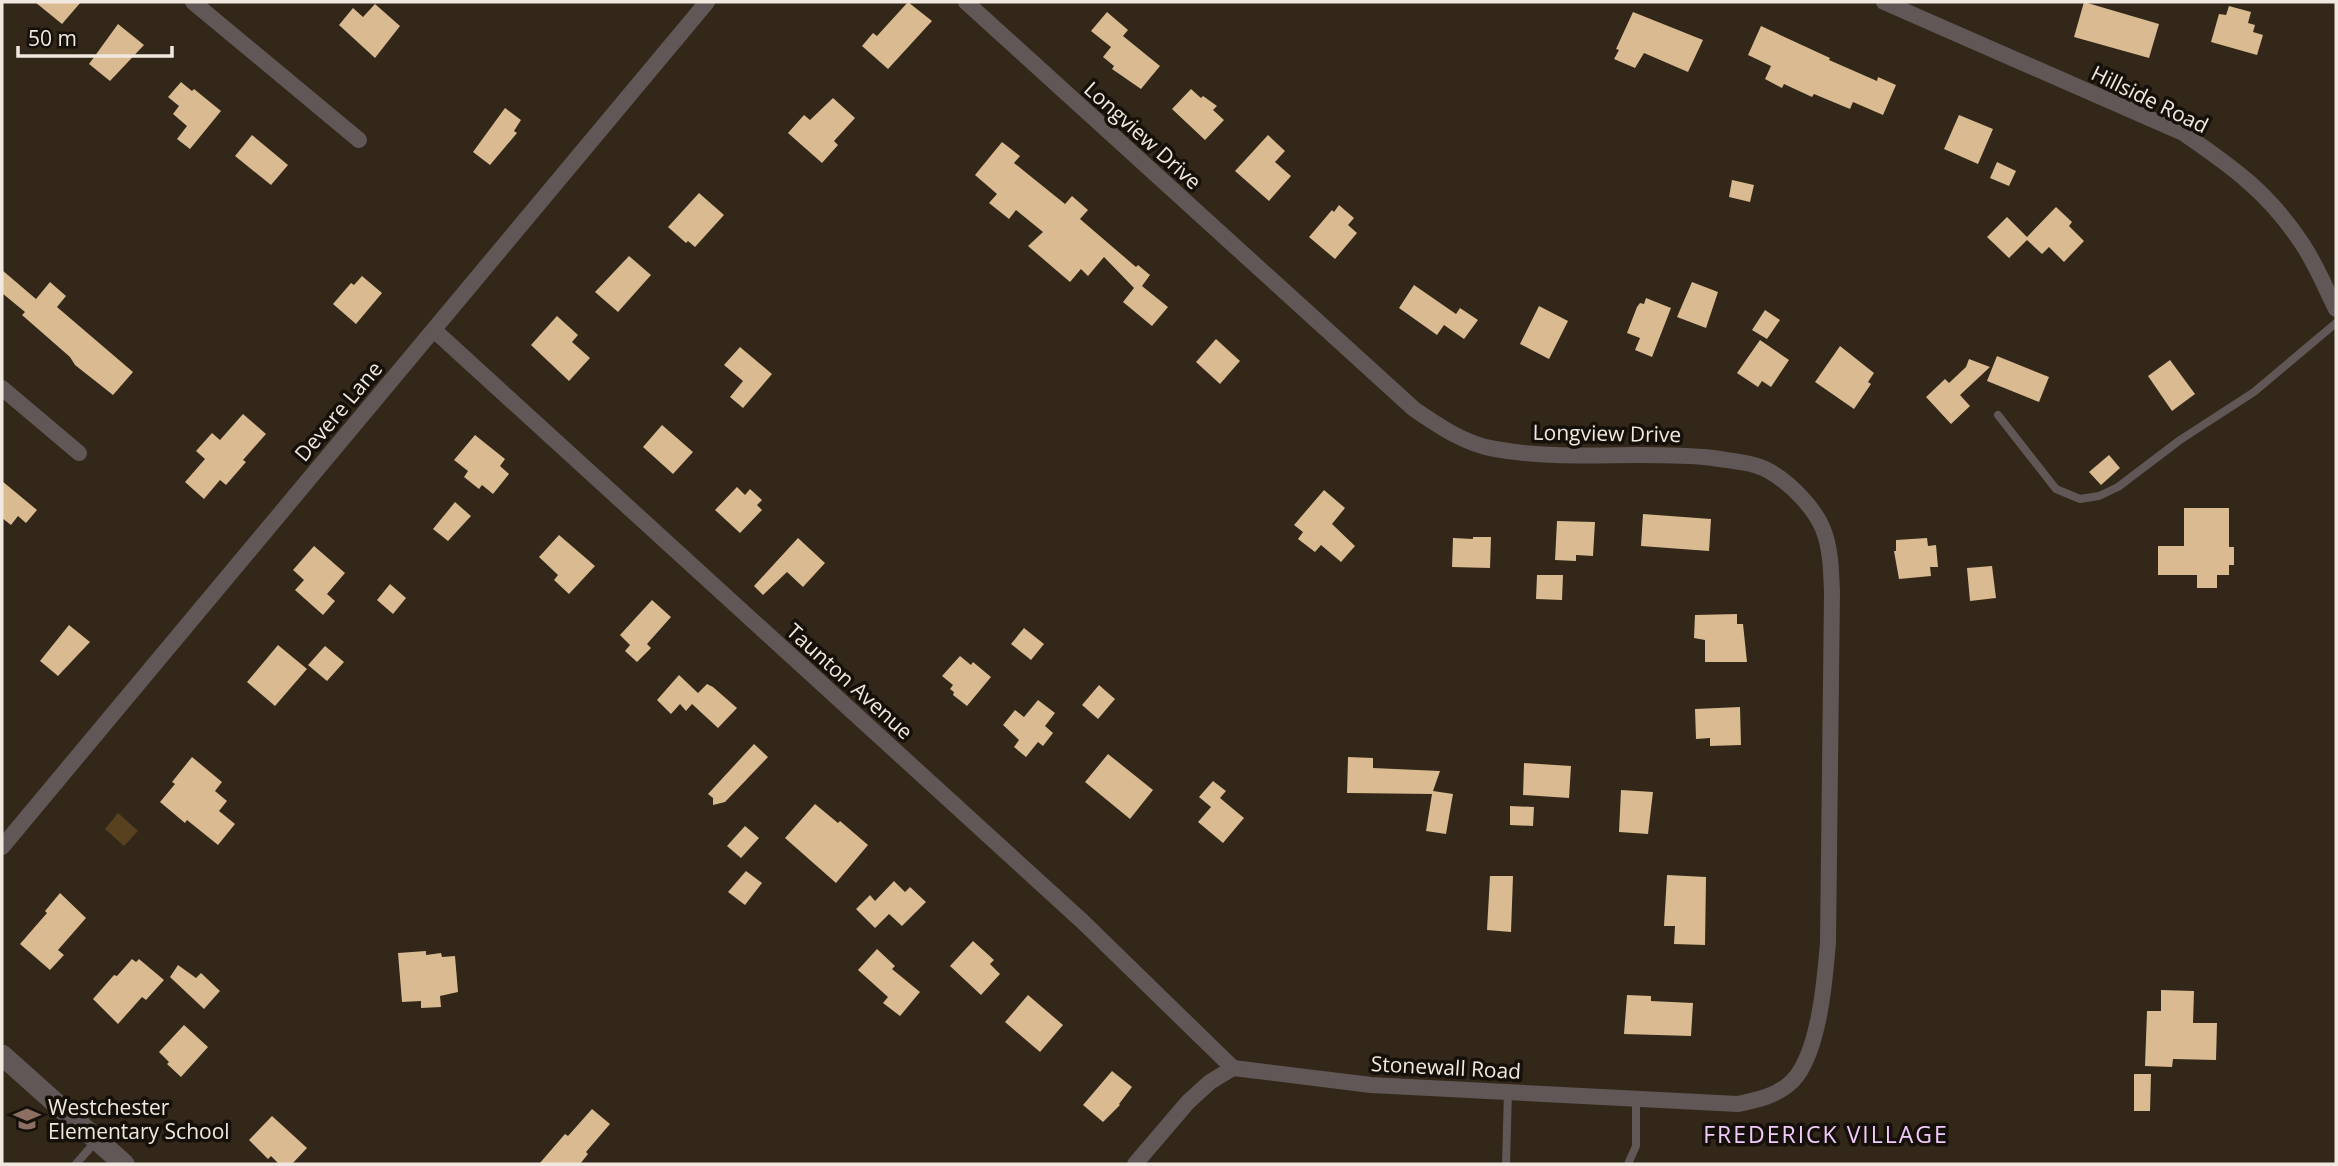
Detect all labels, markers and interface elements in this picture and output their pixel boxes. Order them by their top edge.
scale bar [18,14,172,58]
text: 50 m [28,24,77,52]
street label: Hillside Road [2087,59,2213,139]
street label: Longview Drive [1078,75,1208,195]
street label: Devere Lane [288,355,388,467]
street label: Longview Drive [1532,418,1682,448]
street label: Taunton Avenue [781,617,919,745]
street label: Stonewall Road [1370,1049,1522,1085]
place label: Westchester Elementary School [48,1093,230,1145]
school or university icon: Westchester Elementary School [12,1104,42,1134]
district label: FREDERICK VILLAGE [1703,1118,1949,1150]

